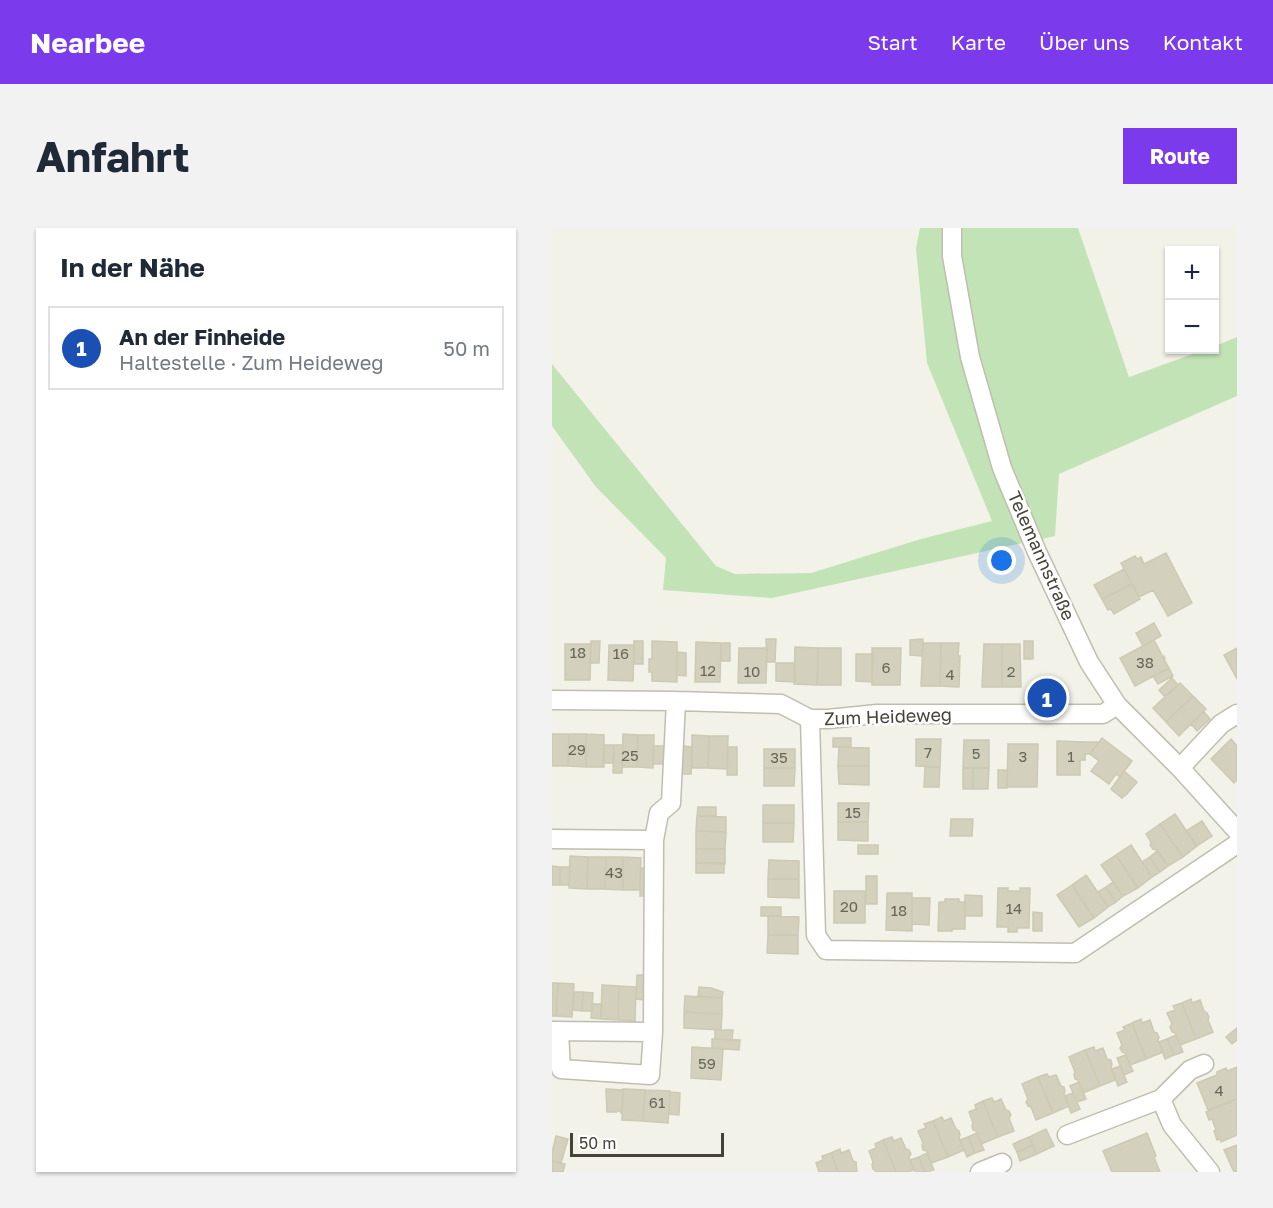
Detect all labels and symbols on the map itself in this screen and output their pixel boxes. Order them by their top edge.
street label: Telemannstraße [1004,488,1080,624]
your location [987,546,1016,575]
house number: 18 [570,643,586,661]
house number: 16 [613,644,629,662]
house number: 38 [1136,653,1154,671]
house number: 6 [881,658,891,676]
house number: 12 [700,661,716,679]
house number: 10 [744,662,760,680]
house number: 2 [1007,662,1015,680]
house number: 4 [945,665,955,683]
pin: 1 [1028,676,1066,720]
street label: Zum Heideweg [824,703,952,729]
house number: 29 [568,740,586,758]
house number: 7 [924,743,932,761]
house number: 5 [972,744,980,762]
house number: 25 [621,746,639,764]
house number: 3 [1019,747,1027,765]
house number: 1 [1067,747,1075,765]
house number: 35 [770,748,788,766]
house number: 15 [845,803,861,821]
house number: 43 [605,863,623,881]
house number: 20 [840,897,858,915]
house number: 14 [1006,899,1022,917]
house number: 18 [891,901,907,919]
house number: 59 [698,1054,716,1072]
house number: 4 [1214,1081,1224,1099]
house number: 61 [649,1093,665,1111]
scale bar [570,1130,724,1158]

